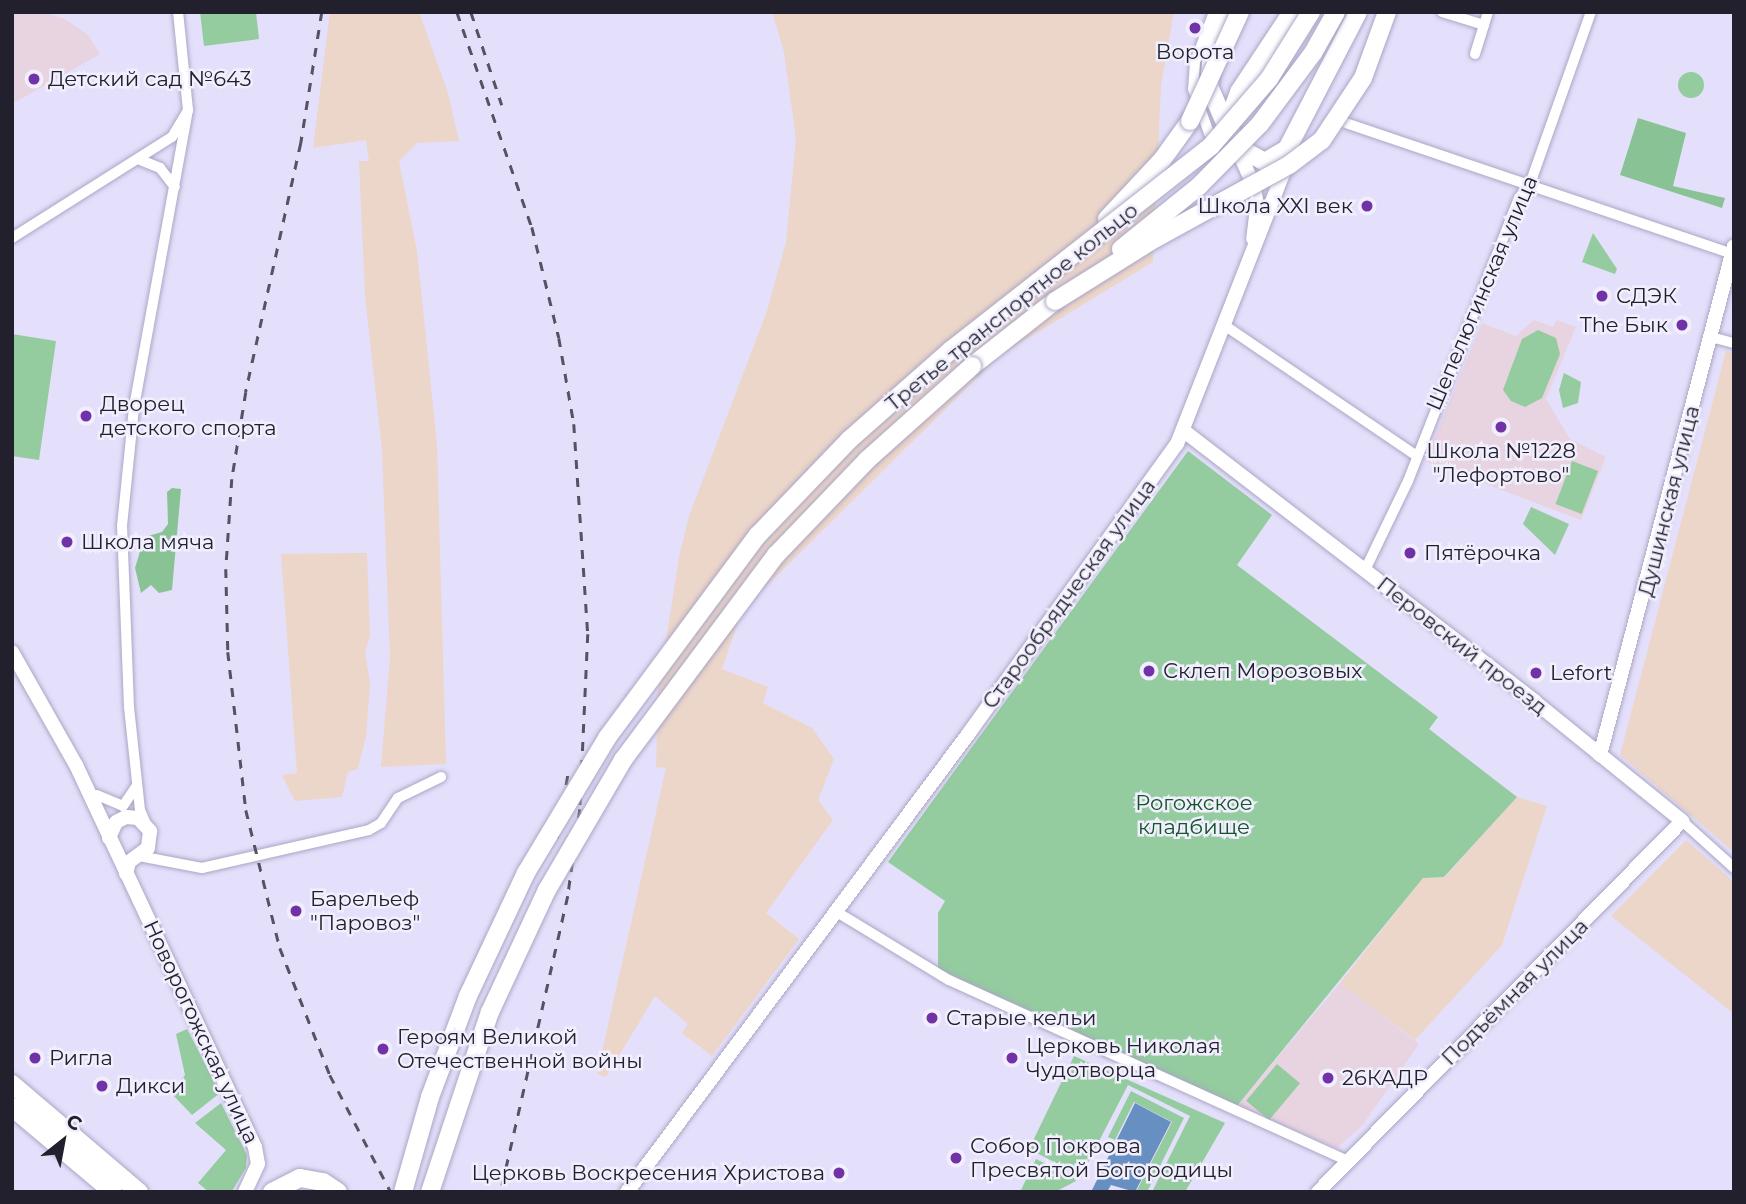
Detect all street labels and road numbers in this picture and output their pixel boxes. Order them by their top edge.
street label: Шепелюгинская улица [1421,172,1543,414]
street label: Третье транспортное кольцо [881,197,1143,417]
street label: Душинская улица [1633,403,1705,599]
street label: Старообрядческая улица [977,474,1161,714]
street label: Перовский проезд [1372,572,1552,720]
street label: Подъёмная улица [1436,913,1594,1071]
street label: Новорогожская улица [138,916,264,1148]

